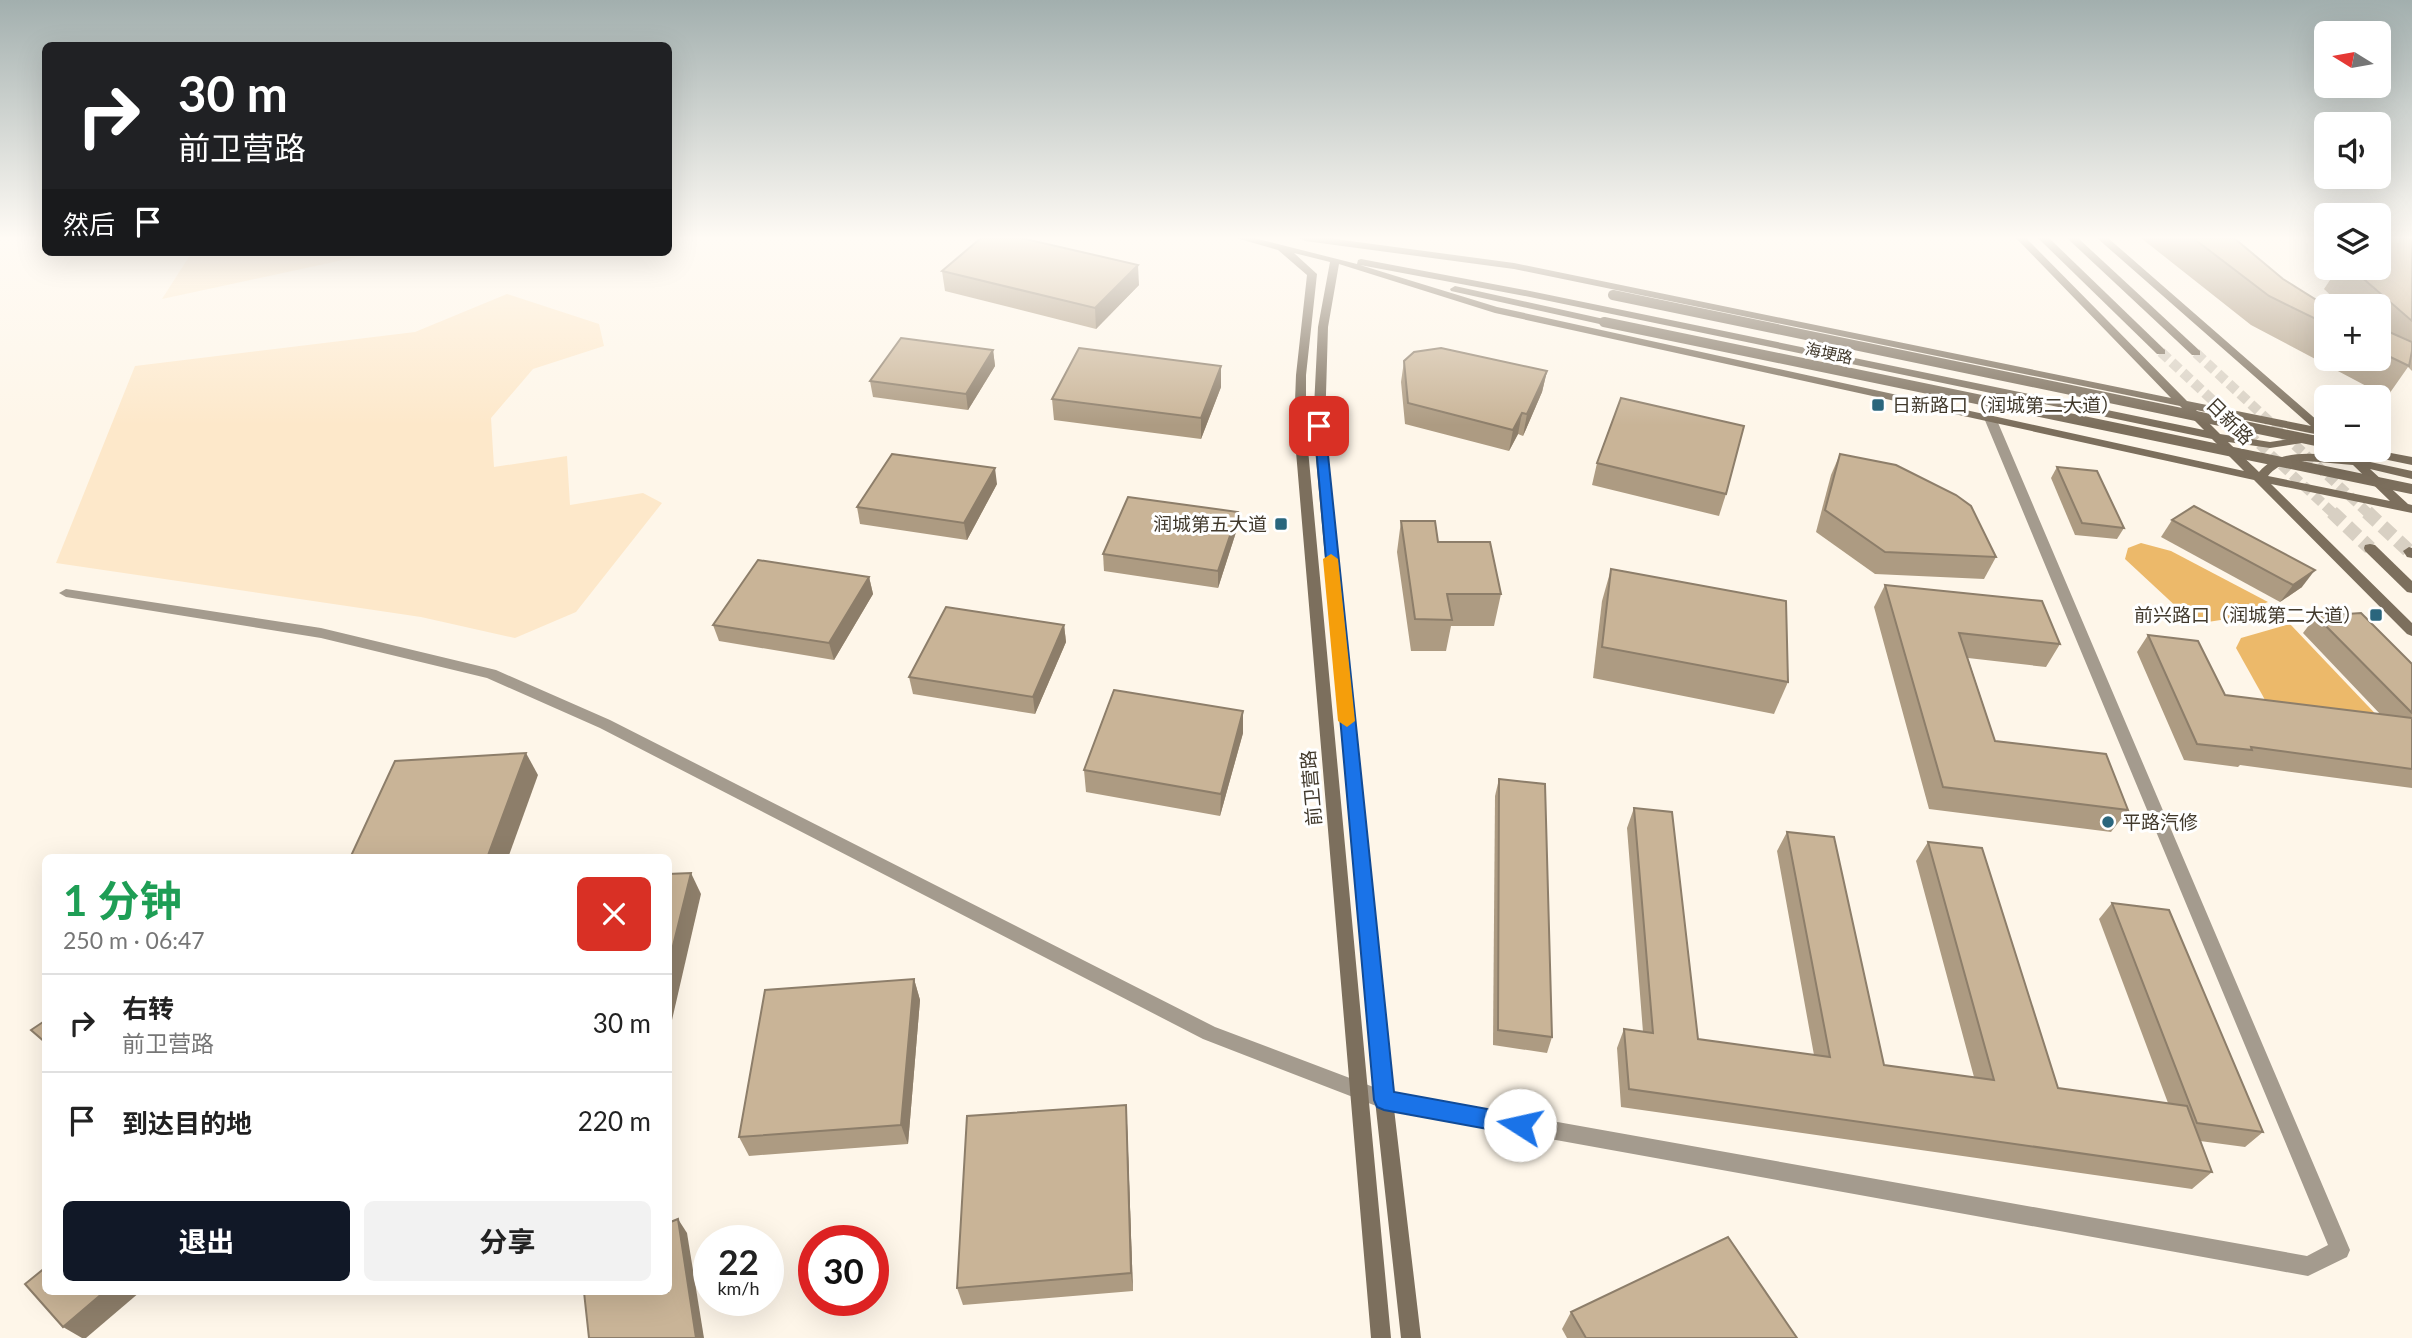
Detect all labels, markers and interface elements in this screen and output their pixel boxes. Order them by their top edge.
north arrow [2314,21,2390,98]
map controls [2314,21,2391,462]
text: 30 m [178,64,288,122]
icon: right [63,70,154,161]
button: sound [2314,112,2391,189]
text: 前卫营路 [178,128,306,167]
icon: arrive [129,203,167,241]
button: layers [2314,203,2391,280]
text: 然后 [63,208,115,240]
button: + [2314,294,2391,371]
street label: 海埂路 [1804,338,1855,367]
button: − [2314,385,2391,462]
street label: 日新路 [2202,392,2259,449]
place label: 日新路口（润城第二大道） [1892,393,2120,416]
pin [1289,396,1349,456]
marker: 日新路口（润城第二大道） [1870,397,1886,413]
icon: arrive [1300,407,1338,445]
place label: 润城第五大道 [1153,512,1267,535]
marker: 润城第五大道 [1273,516,1289,532]
place label: 前兴路口（润城第二大道） [2134,603,2362,626]
marker: 前兴路口（润城第二大道） [2368,607,2384,623]
street label: 前卫营路 [1296,749,1325,827]
place label: 平路汽修 [2122,810,2198,833]
marker: 平路汽修 [2100,814,2116,830]
text: 1 分钟 [63,875,182,925]
button: close [577,877,651,951]
text: 250 m · 06:47 [63,926,205,954]
text: 右转 [122,992,174,1024]
icon: right [63,1004,101,1042]
text: 30 m [593,1007,651,1039]
text: 前卫营路 [122,1029,214,1057]
position arrow [1483,1088,1557,1162]
icon: arrive [63,1102,101,1140]
text: 220 m [578,1105,651,1137]
text: 到达目的地 [122,1107,252,1139]
button: 退出 [63,1201,350,1281]
button: 分享 [364,1201,651,1281]
speed limit sign: 30 [798,1225,889,1316]
text: 22 [718,1240,759,1282]
text: km/h [717,1277,760,1299]

